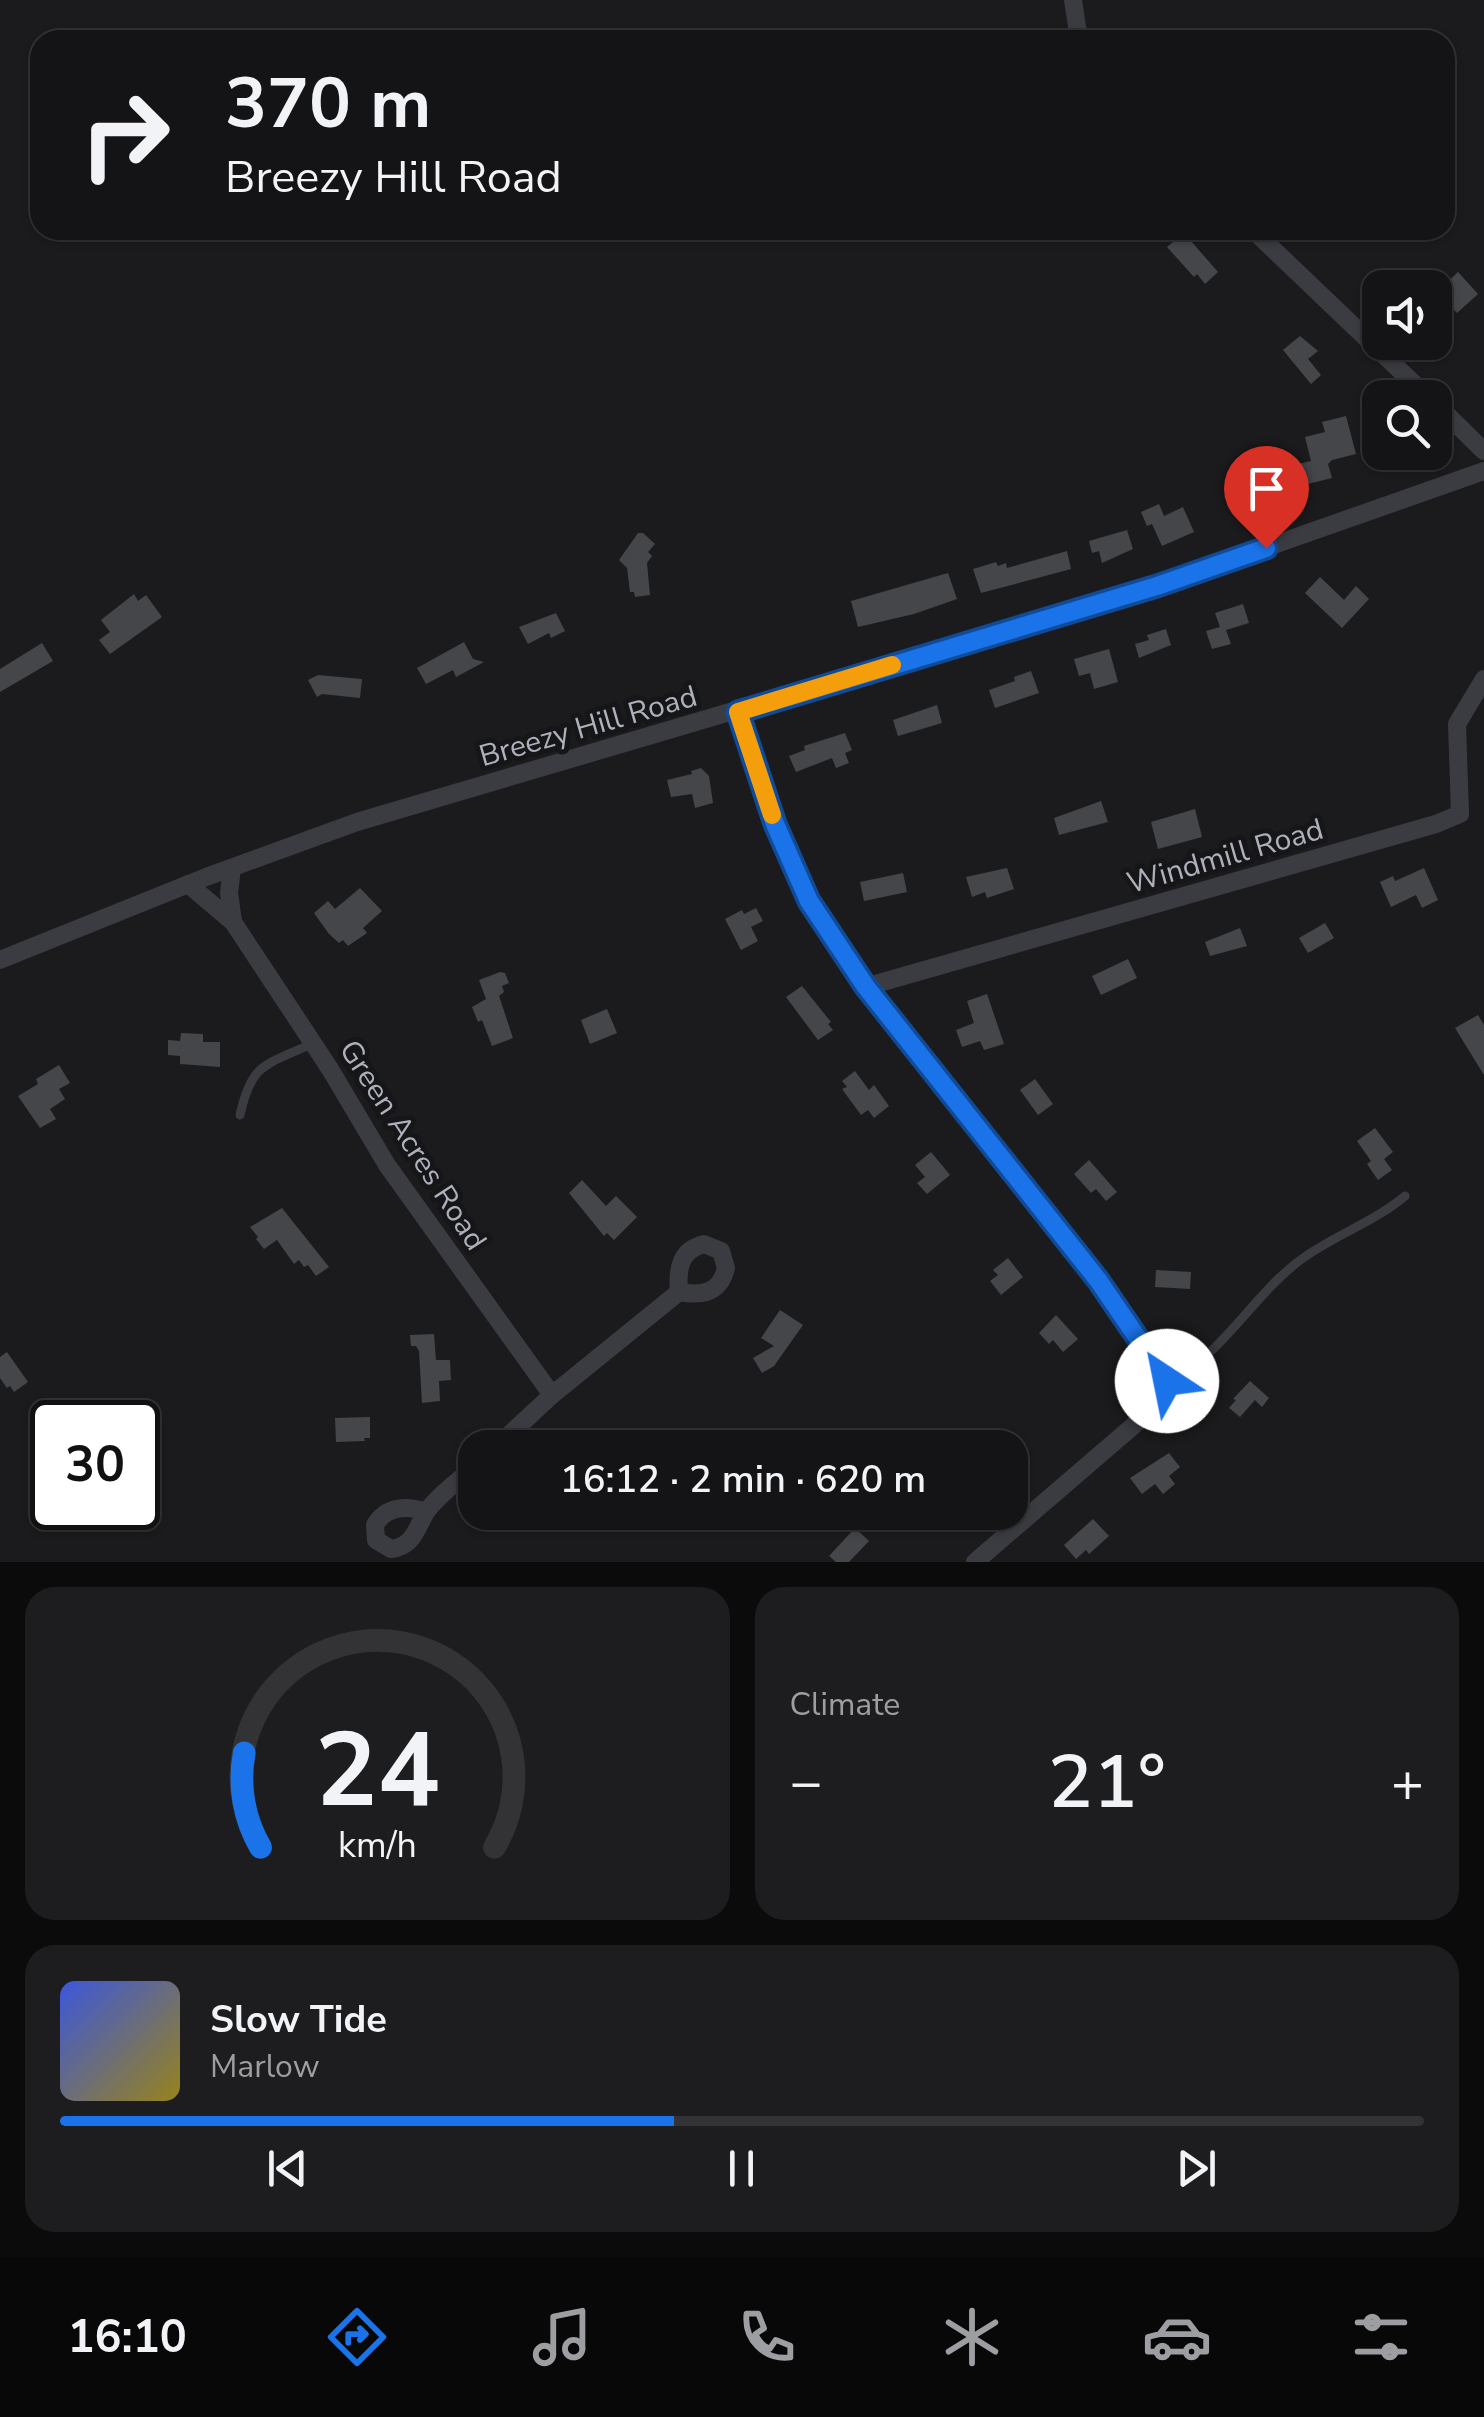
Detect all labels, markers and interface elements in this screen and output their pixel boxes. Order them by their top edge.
text: 370 m [225,56,431,152]
icon: right [60,70,190,200]
text: Breezy Hill Road [225,147,562,208]
map controls [1362,270,1452,470]
button: sound [1362,270,1452,360]
button: search [1362,380,1452,470]
pin [1224,446,1309,549]
icon: arrive [1239,461,1294,516]
street label: Breezy Hill Road [475,676,702,777]
street label: Windmill Road [1122,809,1328,904]
street label: Green Acres Road [329,1032,496,1258]
position arrow [1115,1329,1219,1433]
speed limit sign: 30 [30,1400,160,1530]
text: 16:12 · 2 min · 620 m [560,1454,926,1505]
text: Climate [790,1683,900,1726]
text: 24 [315,1700,440,1842]
text: 21° [1048,1731,1166,1833]
text: − [790,1745,823,1820]
text: + [1391,1745,1424,1820]
text: km/h [338,1821,417,1870]
text: Slow Tide [210,1994,387,2045]
text: Marlow [210,2045,320,2088]
icon: previous [260,2141,315,2196]
icon: pause [714,2141,769,2196]
icon: next [1169,2141,1224,2196]
icon: directions [322,2302,392,2372]
icon: music [527,2302,597,2372]
icon: phone [732,2302,802,2372]
icon: climate [937,2302,1007,2372]
icon: car [1142,2302,1212,2372]
icon: filters [1346,2302,1416,2372]
text: 16:10 [67,2307,187,2368]

